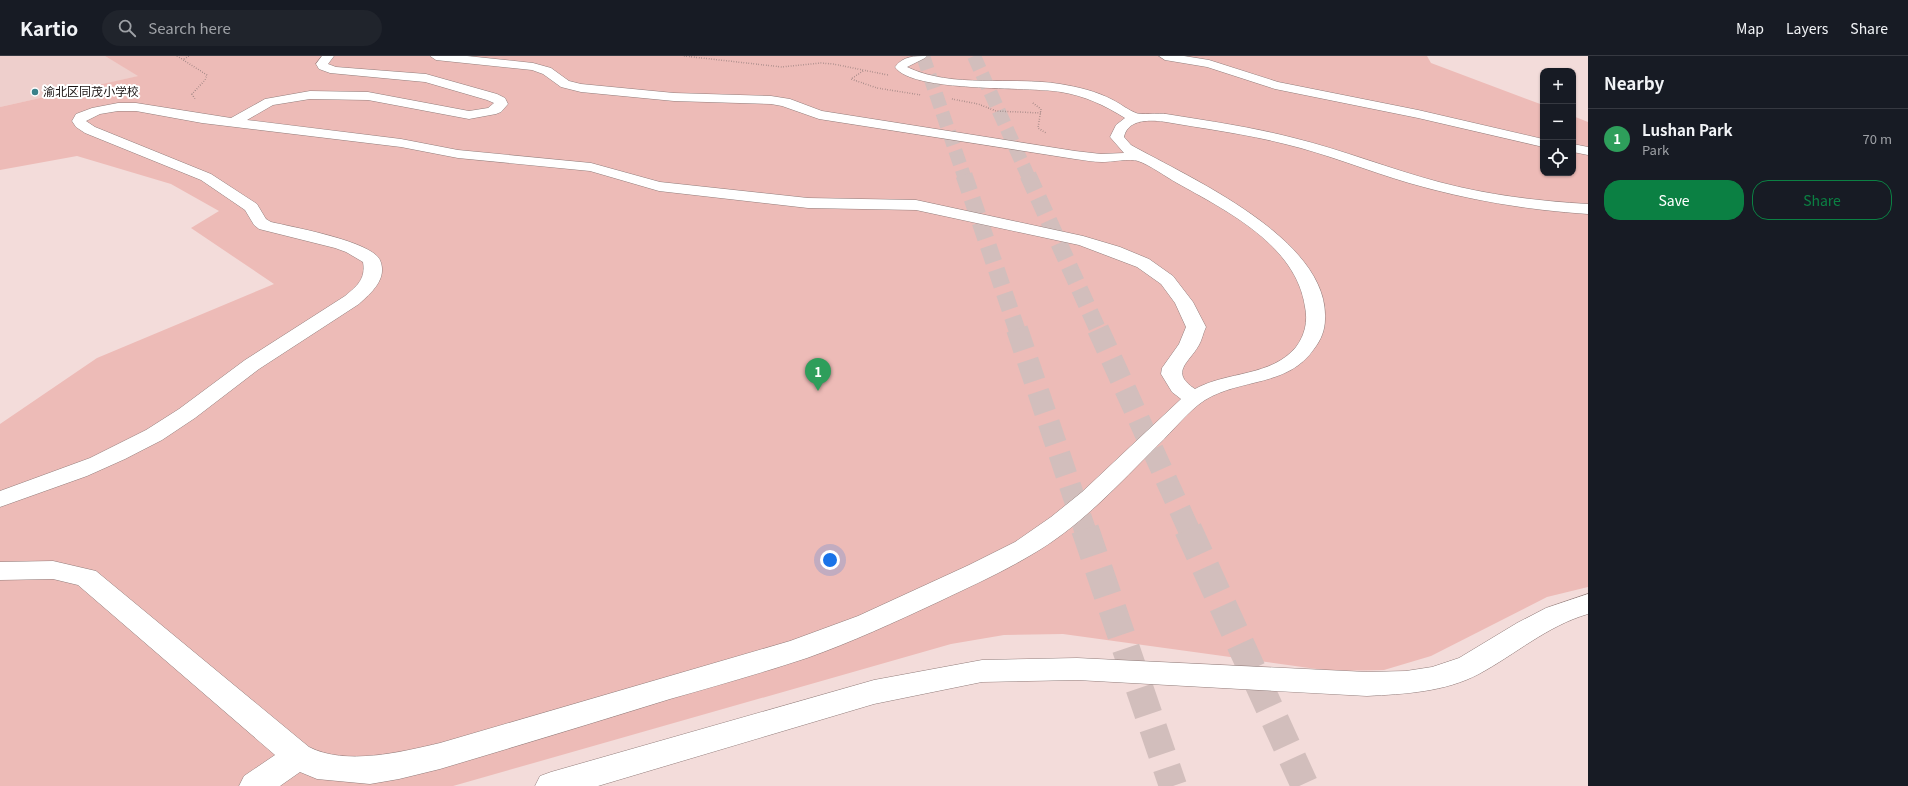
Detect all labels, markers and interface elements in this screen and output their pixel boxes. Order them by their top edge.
search box [102,10,382,46]
text: Kartio [20,14,78,41]
icon: search [116,17,138,39]
text: Search here [148,17,231,38]
text: Map [1736,18,1764,38]
text: Layers [1786,18,1828,38]
text: Share [1850,18,1888,38]
map controls [1540,68,1576,176]
button: + [1540,68,1576,104]
text: Nearby [1604,70,1664,95]
place label: 渝北区同茂小学校 [43,82,139,99]
marker: 渝北区同茂小学校 [30,87,40,97]
button: − [1540,104,1576,140]
text: Lushan Park [1642,119,1733,140]
text: 1 [1613,129,1621,148]
text: 70 m [1863,129,1892,148]
button: locate [1540,140,1576,176]
text: Park [1642,140,1669,159]
button: Save [1604,180,1744,220]
button: Share [1752,180,1892,220]
pin: 1 [805,358,831,391]
your location [820,550,840,570]

